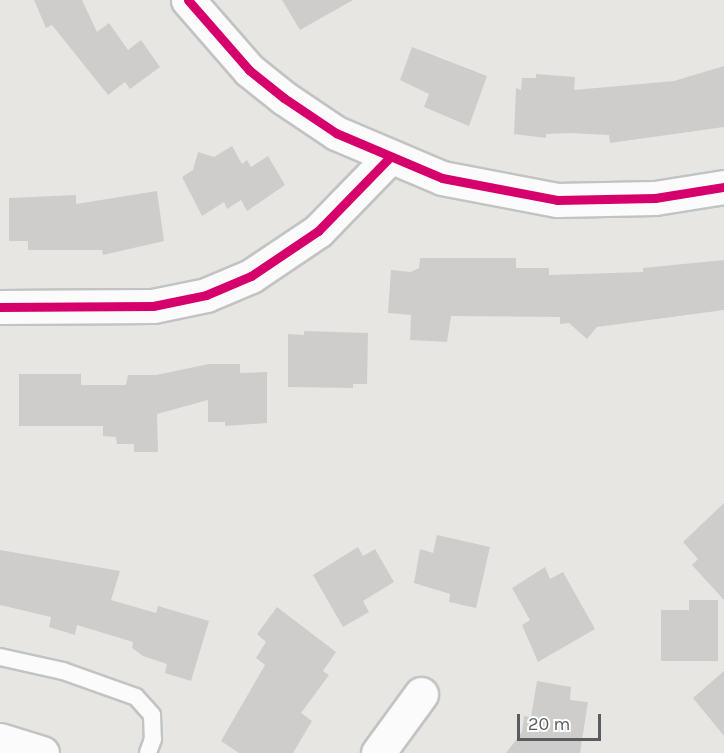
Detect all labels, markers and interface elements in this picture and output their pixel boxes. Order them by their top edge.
scale bar [520,702,604,740]
text: 20 m [528,713,570,735]

